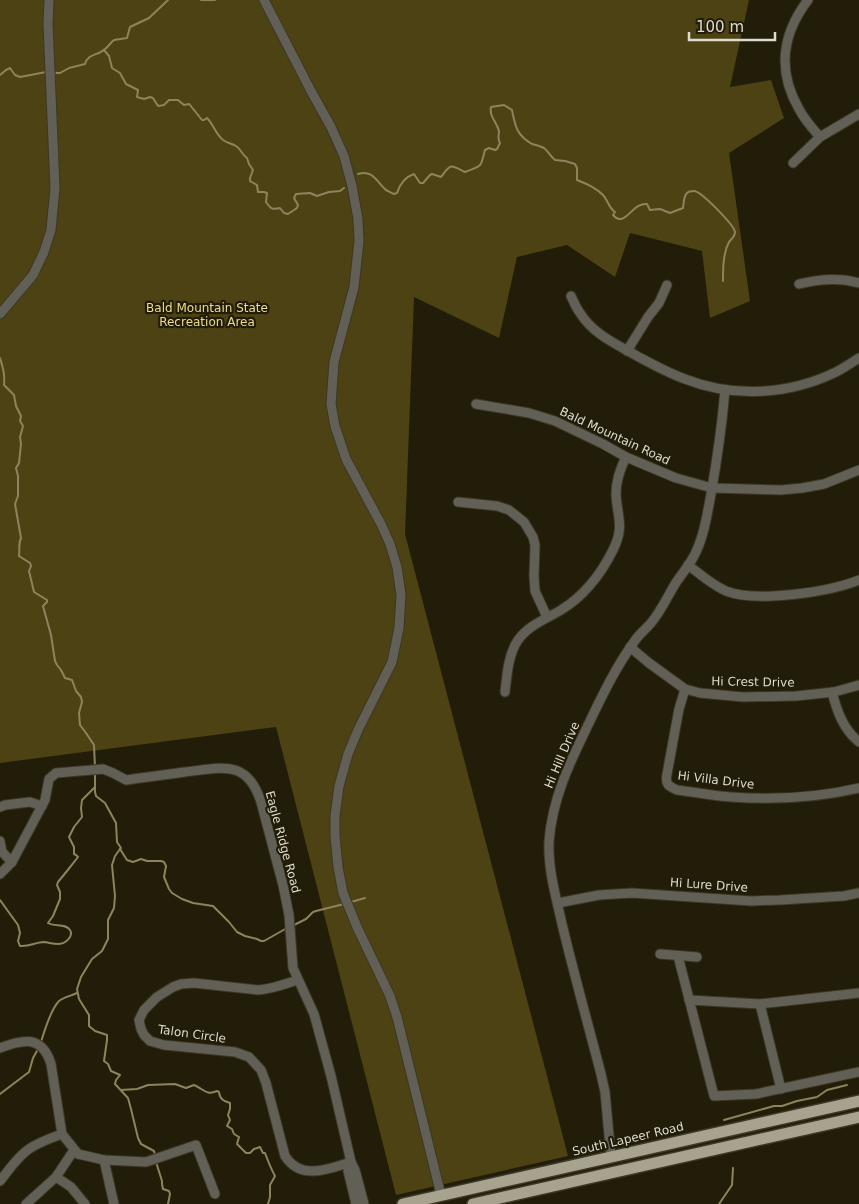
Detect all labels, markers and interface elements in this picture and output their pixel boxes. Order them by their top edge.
scale bar [689,10,775,42]
text: 100 m [696,18,744,36]
park label: Bald Mountain State Recreation Area [146,301,268,329]
street label: Bald Mountain Road [558,404,672,468]
street label: Hi Crest Drive [711,674,795,690]
street label: Hi Hill Drive [542,720,582,790]
street label: Hi Villa Drive [677,768,755,792]
street label: Eagle Ridge Road [263,789,303,895]
street label: Hi Lure Drive [670,875,748,895]
street label: Talon Circle [156,1022,227,1046]
street label: South Lapeer Road [571,1119,685,1159]

